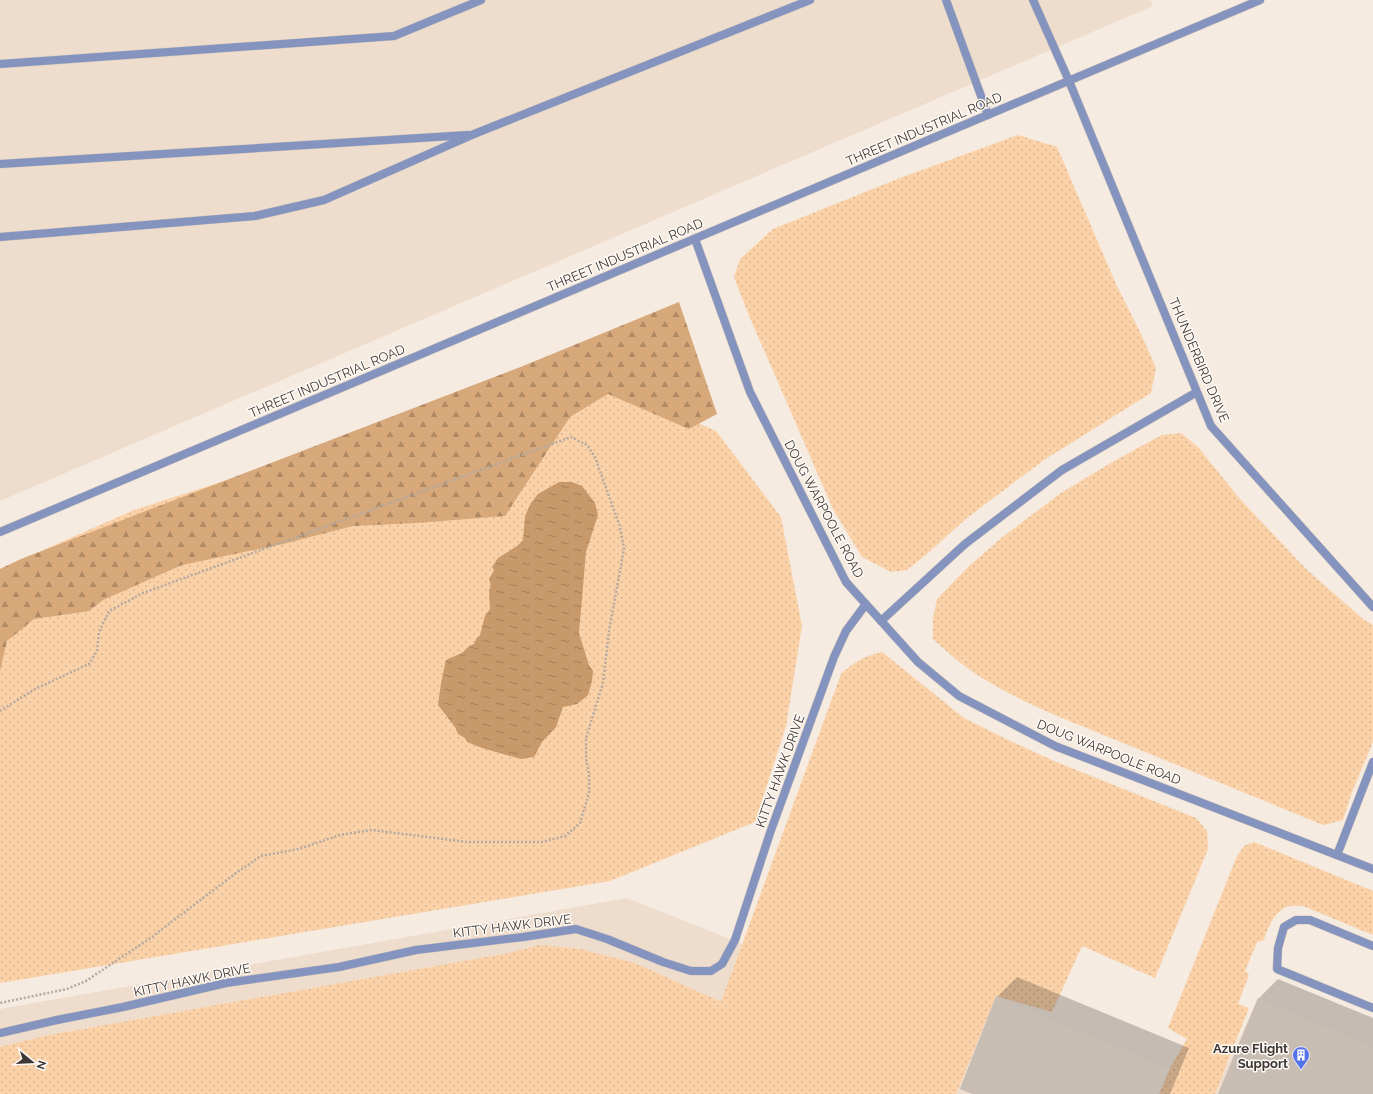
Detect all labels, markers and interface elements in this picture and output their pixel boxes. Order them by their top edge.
street label: THREET INDUSTRIAL ROAD [844,89,1004,169]
street label: THREET INDUSTRIAL ROAD [545,215,705,295]
street label: THUNDERBIRD DRIVE [1166,295,1232,425]
street label: THREET INDUSTRIAL ROAD [247,341,407,421]
street label: DOUG WARPOOLE ROAD [781,438,867,580]
street label: KITTY HAWK DRIVE [753,712,807,830]
street label: DOUG WARPOOLE ROAD [1035,716,1183,788]
street label: KITTY HAWK DRIVE [452,911,572,941]
street label: KITTY HAWK DRIVE [132,960,252,1000]
place label: Azure Flight Support [1213,1041,1288,1071]
north arrow [12,1042,52,1082]
building icon: Azure Flight Support [1291,1045,1311,1070]
text: N [34,1059,49,1071]

